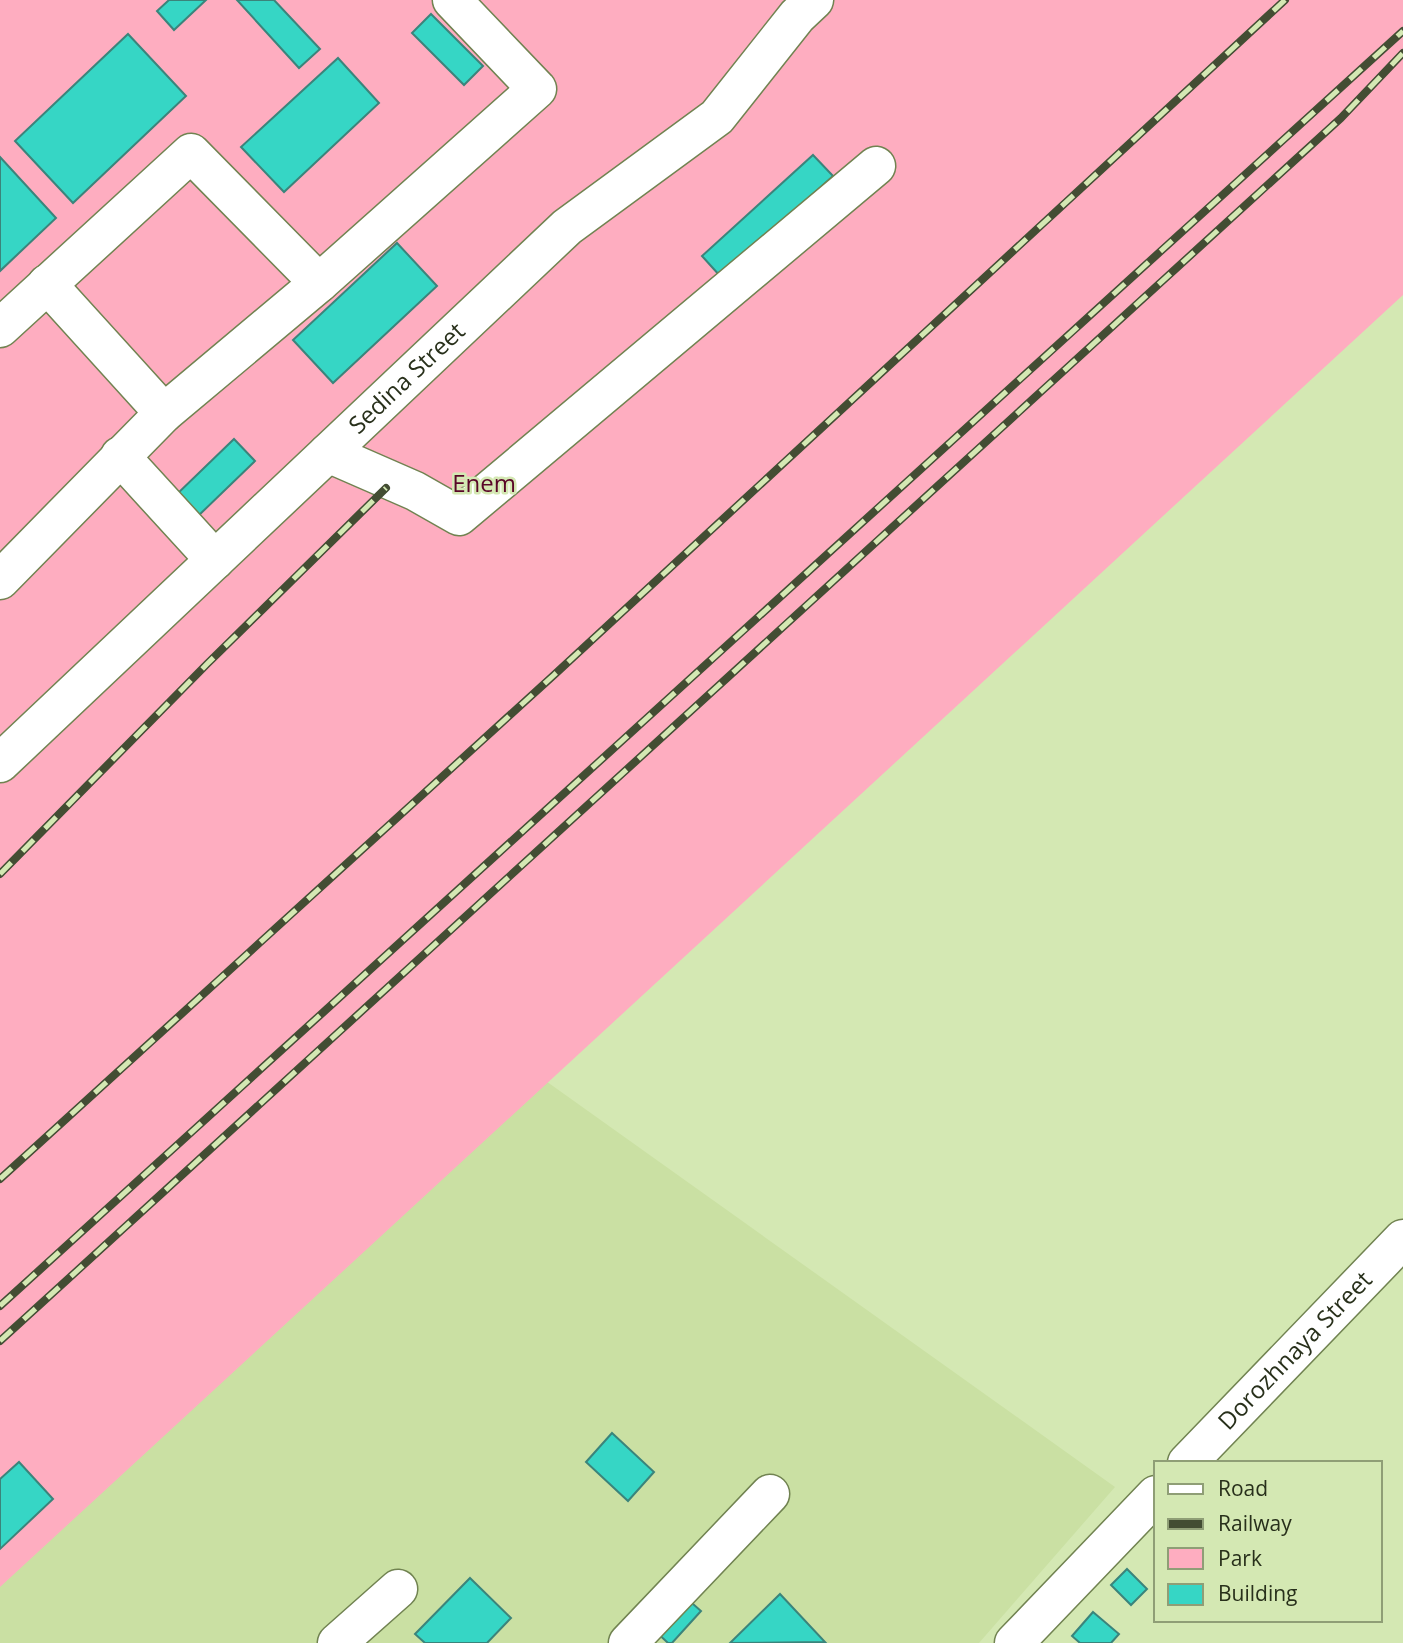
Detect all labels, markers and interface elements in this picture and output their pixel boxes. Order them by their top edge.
street label: Sedina Street [341,314,471,440]
park label: Enem [452,466,516,499]
street label: Dorozhnaya Street [1210,1263,1379,1436]
legend [1154,1461,1382,1622]
text: Road [1218,1474,1268,1502]
text: Railway [1218,1509,1292,1537]
text: Park [1218,1544,1262,1572]
text: Building [1218,1579,1297,1607]

